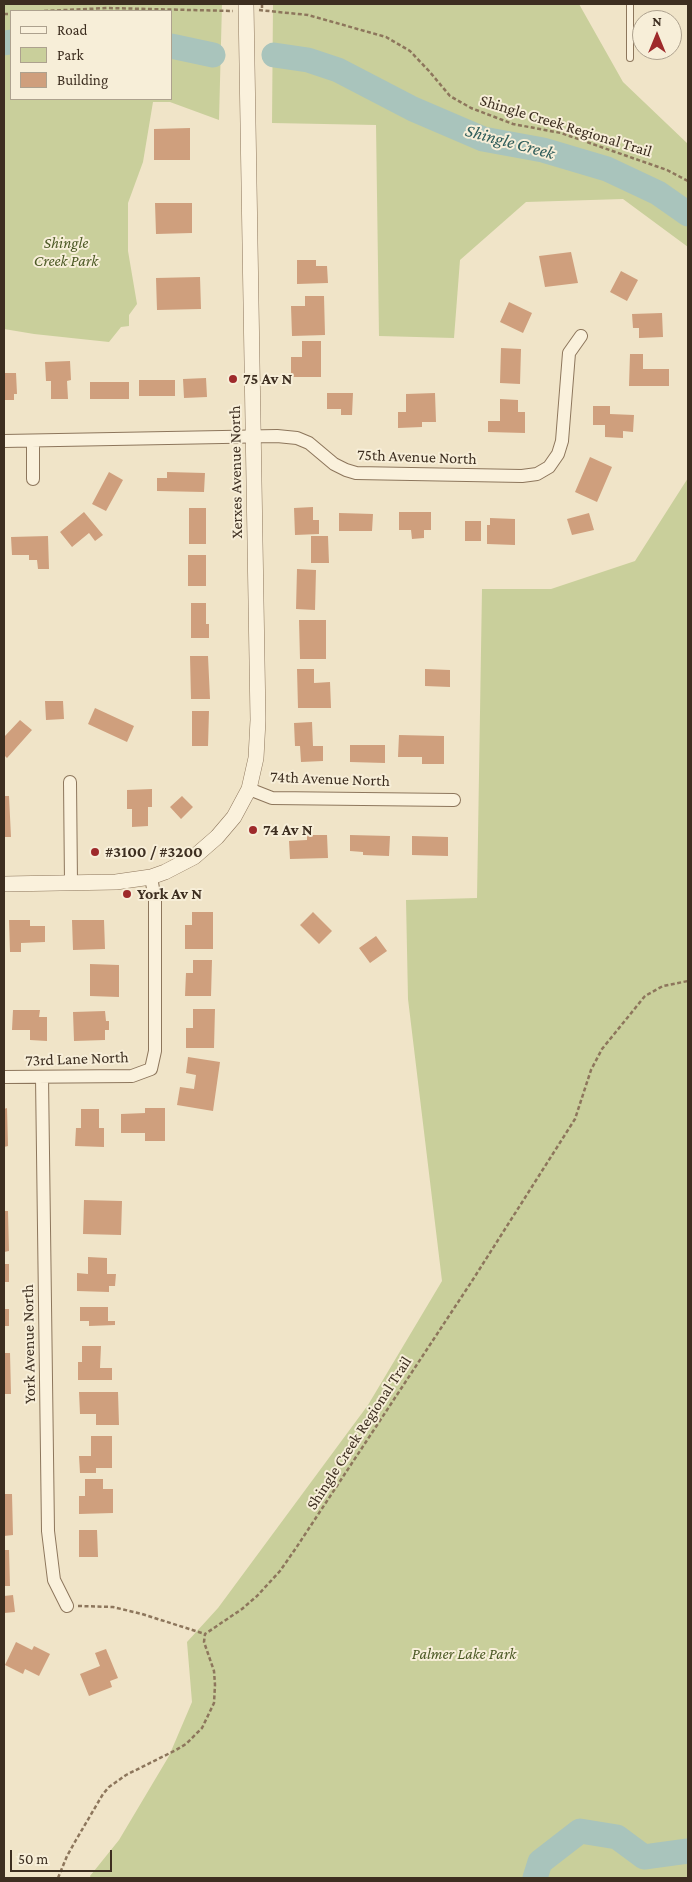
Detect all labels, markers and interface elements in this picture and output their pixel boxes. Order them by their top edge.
legend [10,10,172,100]
north arrow [632,10,682,60]
text: N [652,13,662,29]
text: Road [57,22,87,38]
text: Park [57,47,84,63]
text: Building [57,72,108,88]
street label: Shingle Creek Regional Trail [478,91,654,161]
water label: Shingle Creek [463,120,557,164]
park label: Shingle Creek Park [34,233,98,271]
place label: 75 Av N [243,369,292,389]
marker: 75 Av N [227,373,239,385]
street label: Xerxes Avenue North [225,405,247,539]
street label: 75th Avenue North [357,445,477,469]
street label: 74th Avenue North [270,767,390,791]
place label: 74 Av N [263,820,313,840]
marker: 74 Av N [247,824,259,836]
place label: #3100 / #3200 [105,842,203,862]
marker: #3100 / #3200 [89,846,101,858]
place label: York Av N [137,884,202,904]
marker: York Av N [121,888,133,900]
street label: 73rd Lane North [25,1048,129,1070]
street label: York Avenue North [18,1284,40,1404]
street label: Shingle Creek Regional Trail [302,1353,416,1513]
park label: Palmer Lake Park [412,1644,516,1664]
scale bar [12,1840,115,1872]
text: 50 m [18,1851,48,1867]

